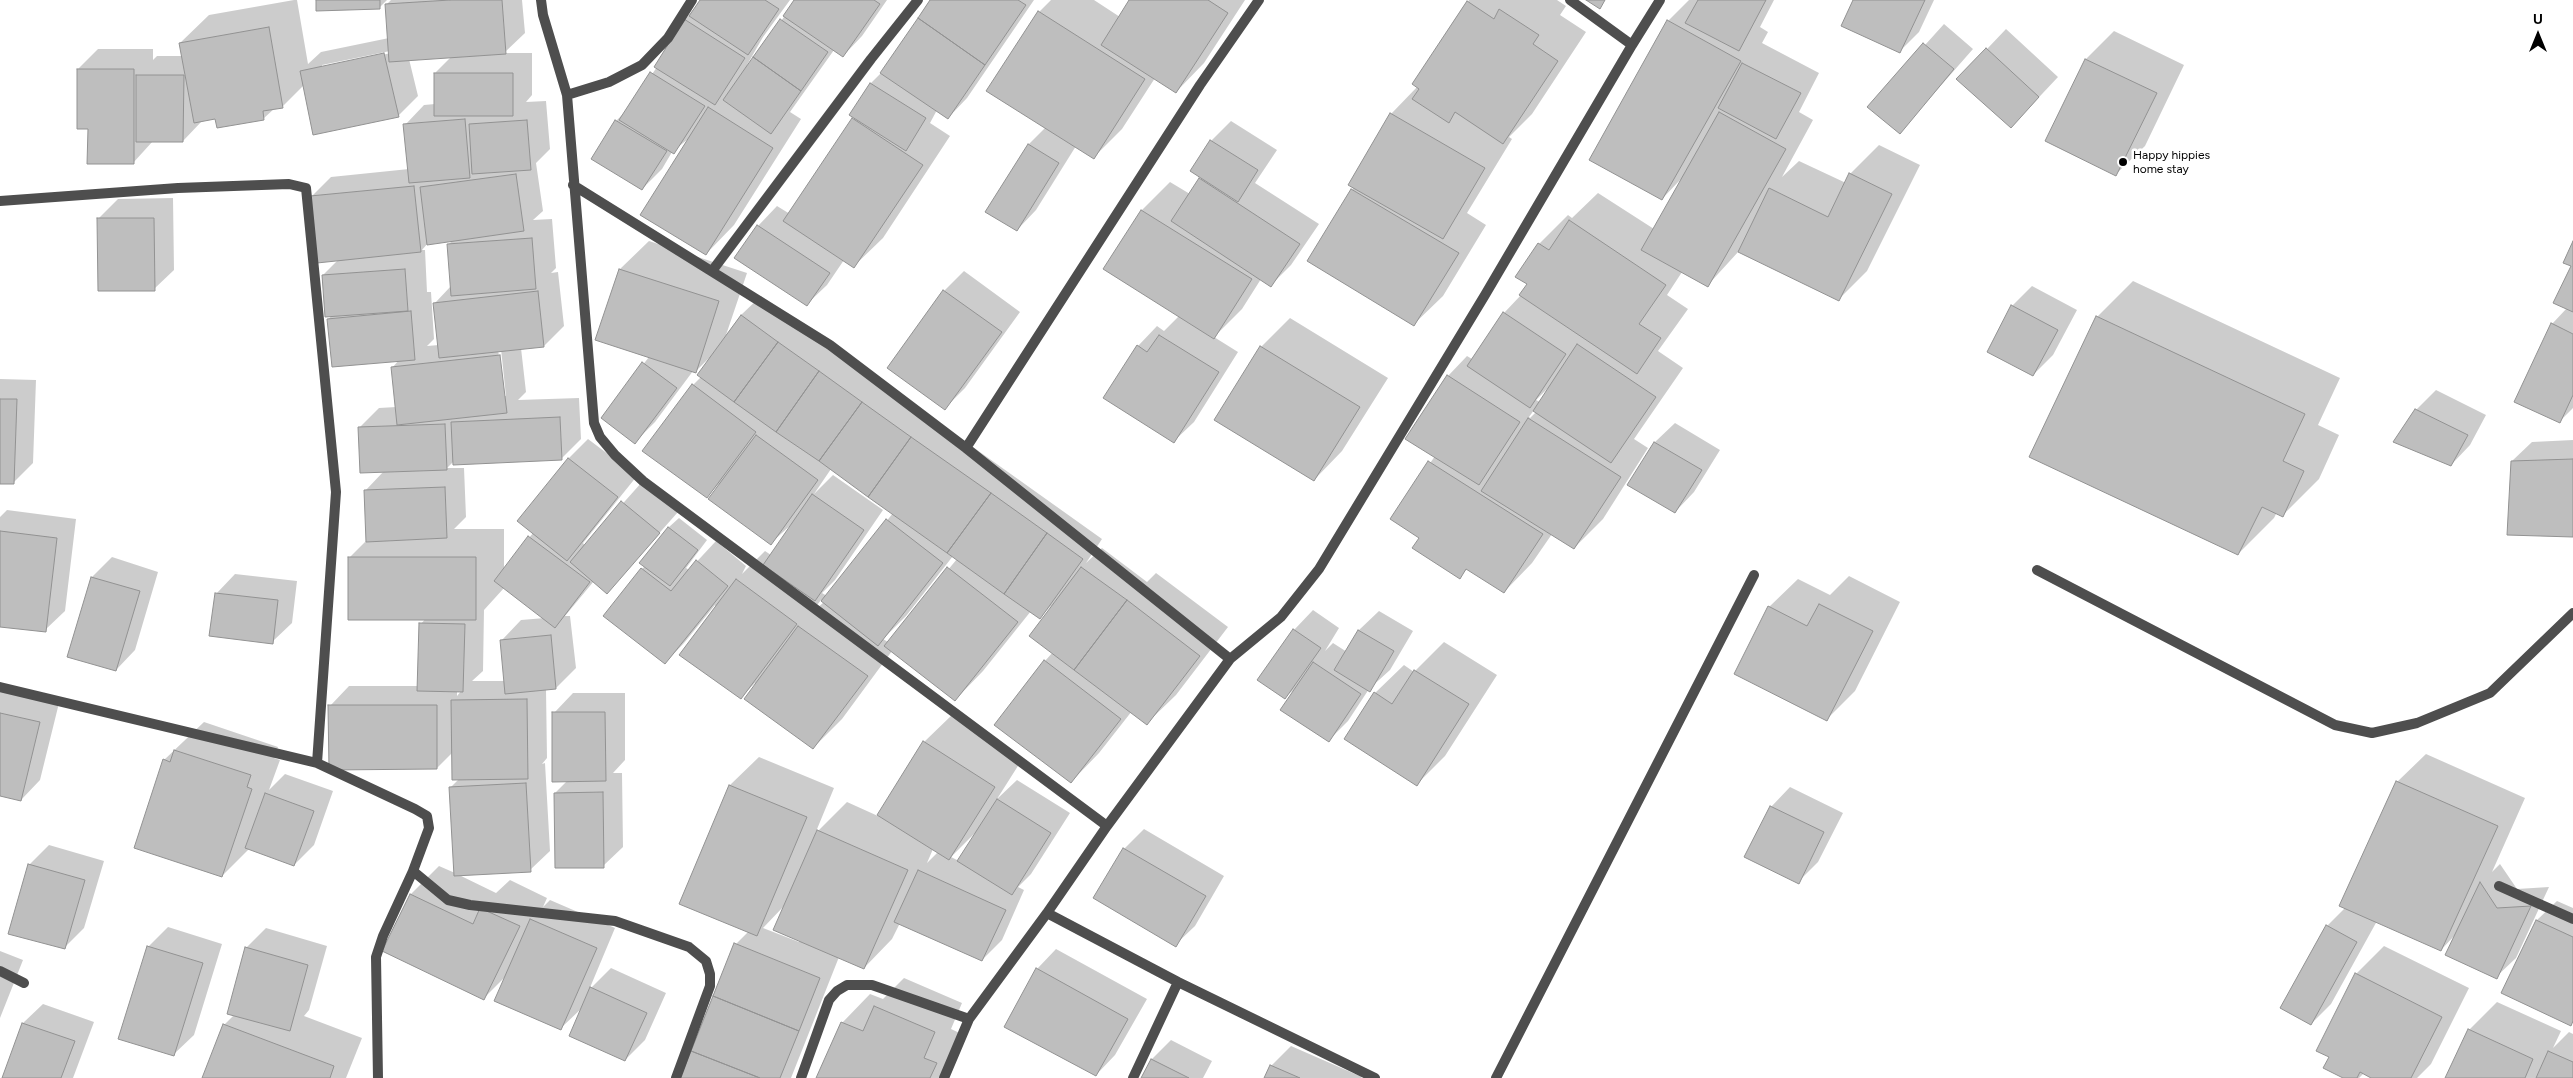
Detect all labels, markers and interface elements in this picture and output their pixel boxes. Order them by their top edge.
north arrow [2513,10,2563,60]
text: U [2533,11,2543,28]
place label: Happy hippies home stay [2133,148,2210,176]
marker: Happy hippies home stay [2117,156,2129,168]

